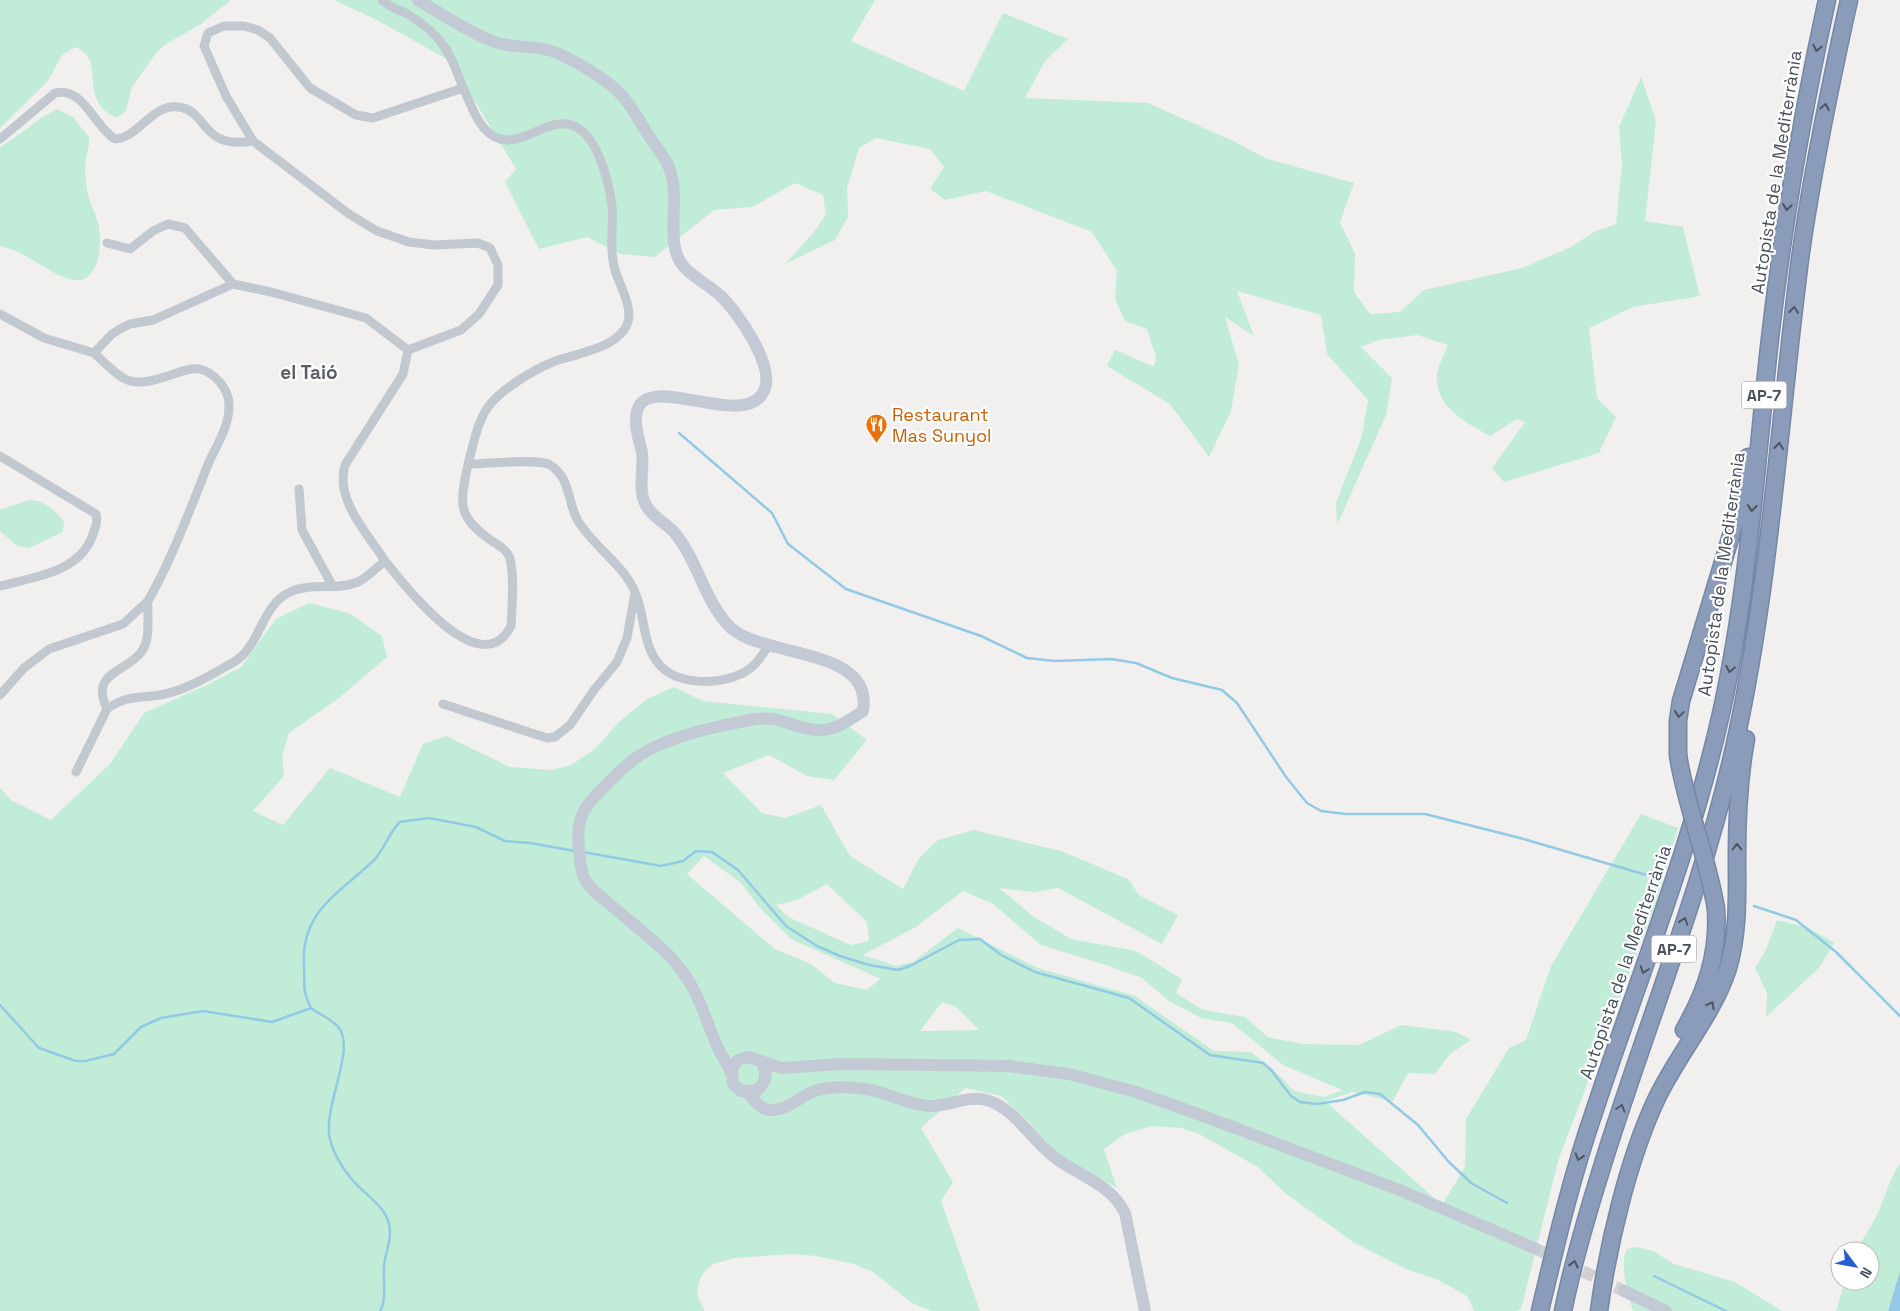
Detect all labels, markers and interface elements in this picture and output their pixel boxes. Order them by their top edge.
one-way arrow [1812,43,1823,52]
street label: Autopista de la Mediterrània [1745,48,1807,296]
one-way arrow [1820,103,1830,112]
one-way arrow [1782,204,1793,212]
one-way arrow [1788,305,1799,313]
district label: el Taió [280,360,338,385]
road number: AP-7 [1742,382,1786,408]
place label: Restaurant Mas Sunyol [892,403,991,447]
restaurant icon: Restaurant Mas Sunyol [864,412,888,443]
one-way arrow [1773,442,1784,450]
street label: Autopista de la Mediterrània [1692,450,1750,698]
one-way arrow [1747,504,1758,512]
one-way arrow [1726,664,1736,673]
one-way arrow [1675,710,1685,719]
street label: Autopista de la Mediterrània [1574,842,1676,1082]
one-way arrow [1732,843,1742,850]
one-way arrow [1678,917,1688,925]
road number: AP-7 [1652,936,1696,962]
one-way arrow [1640,965,1650,974]
one-way arrow [1705,1002,1715,1011]
one-way arrow [1615,1104,1625,1112]
one-way arrow [1575,1152,1585,1160]
north arrow [1830,1241,1880,1291]
one-way arrow [1568,1259,1579,1268]
text: N [1856,1264,1876,1282]

